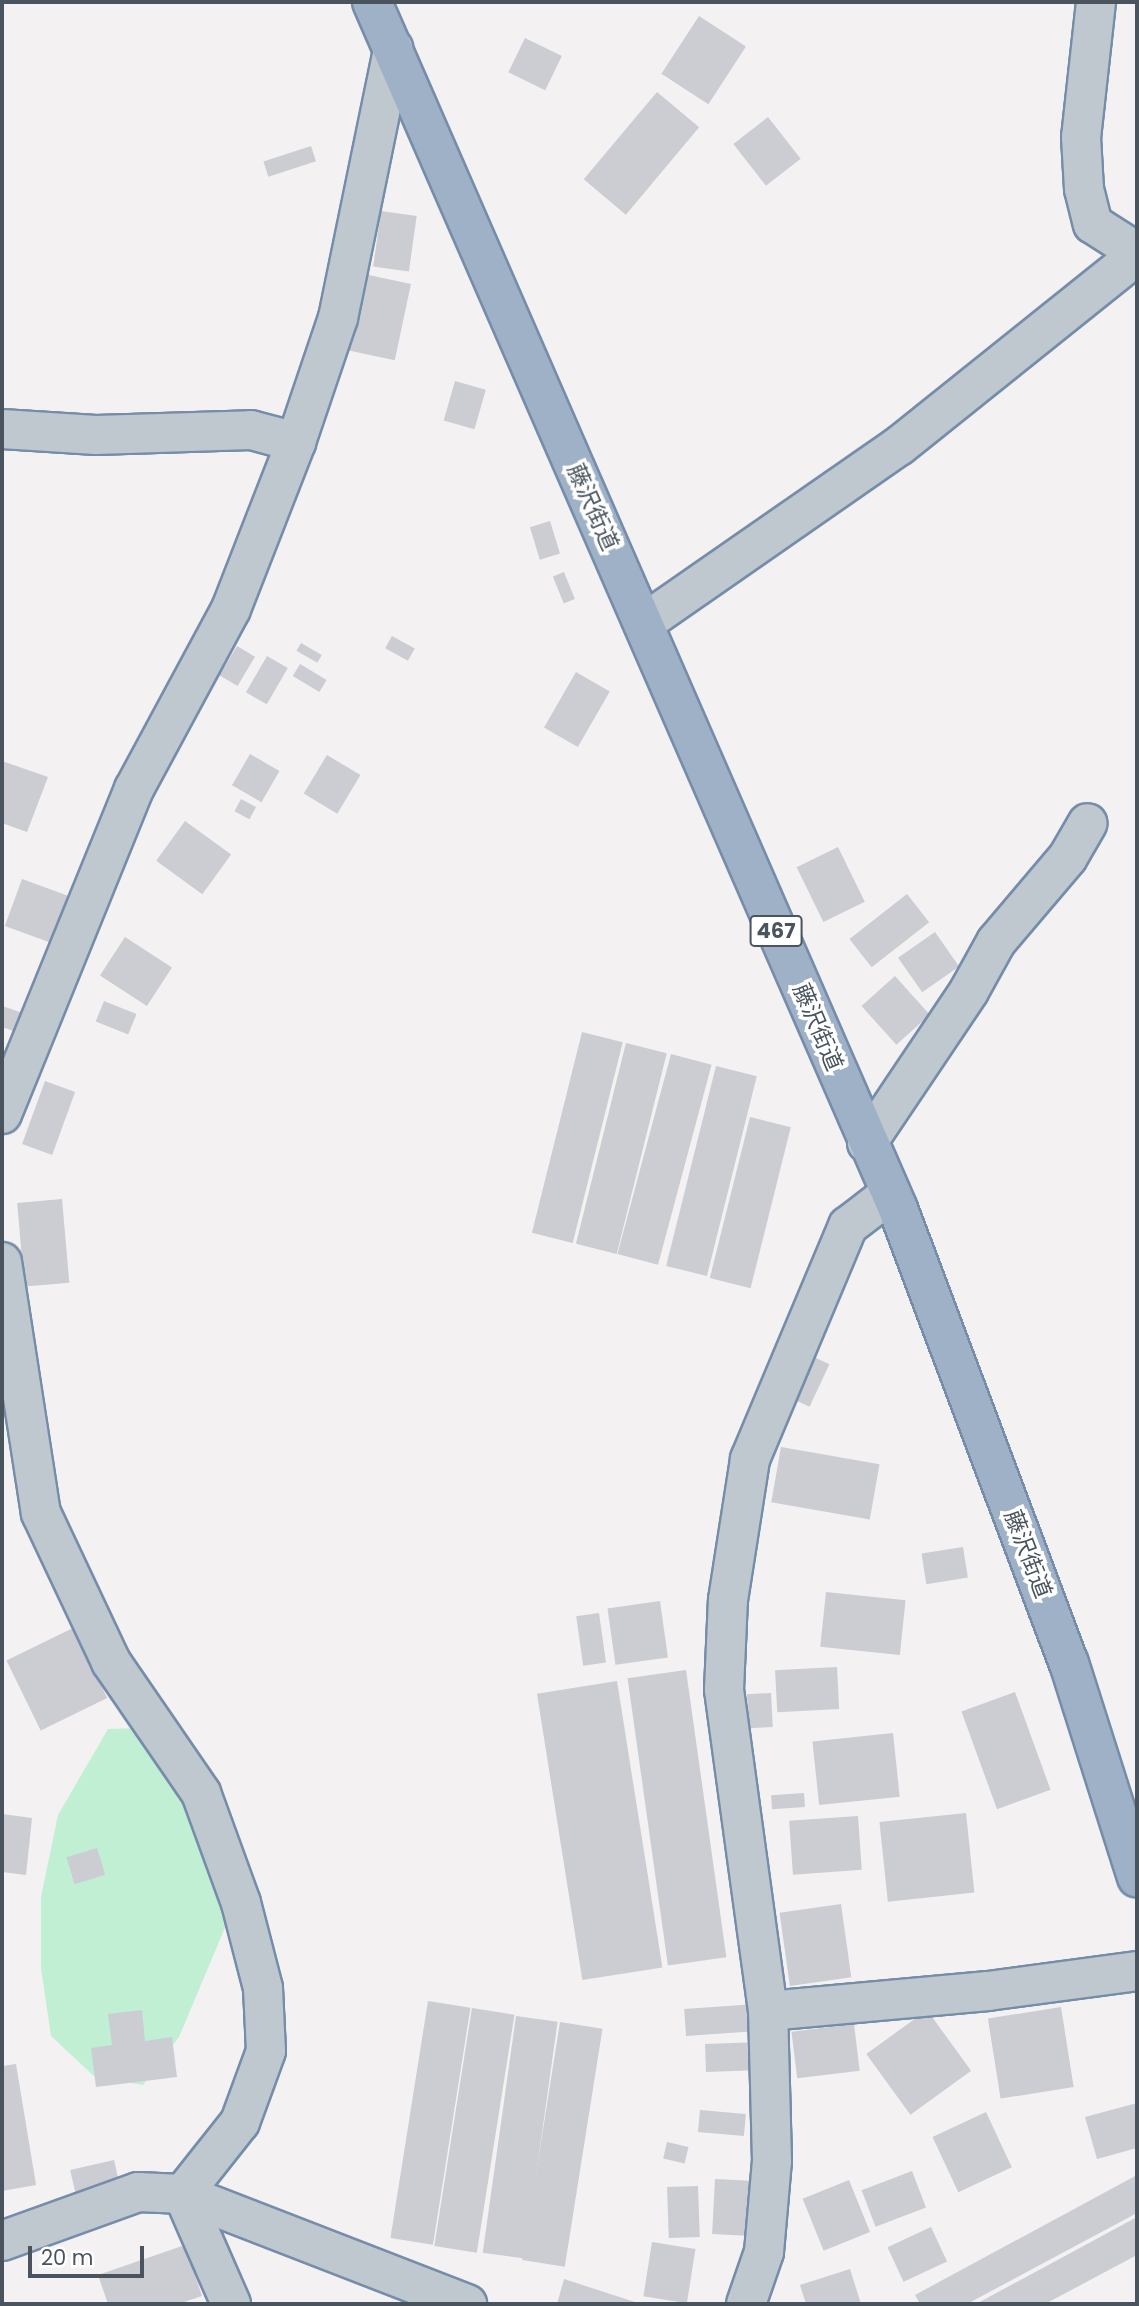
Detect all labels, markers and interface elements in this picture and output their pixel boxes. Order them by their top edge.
street label: 藤沢街道 [562,459,624,555]
road number: 467 [748,914,804,948]
street label: 藤沢街道 [787,979,849,1075]
street label: 藤沢街道 [999,1506,1057,1602]
scale bar [32,2232,147,2276]
text: 20 m [41,2243,94,2272]

